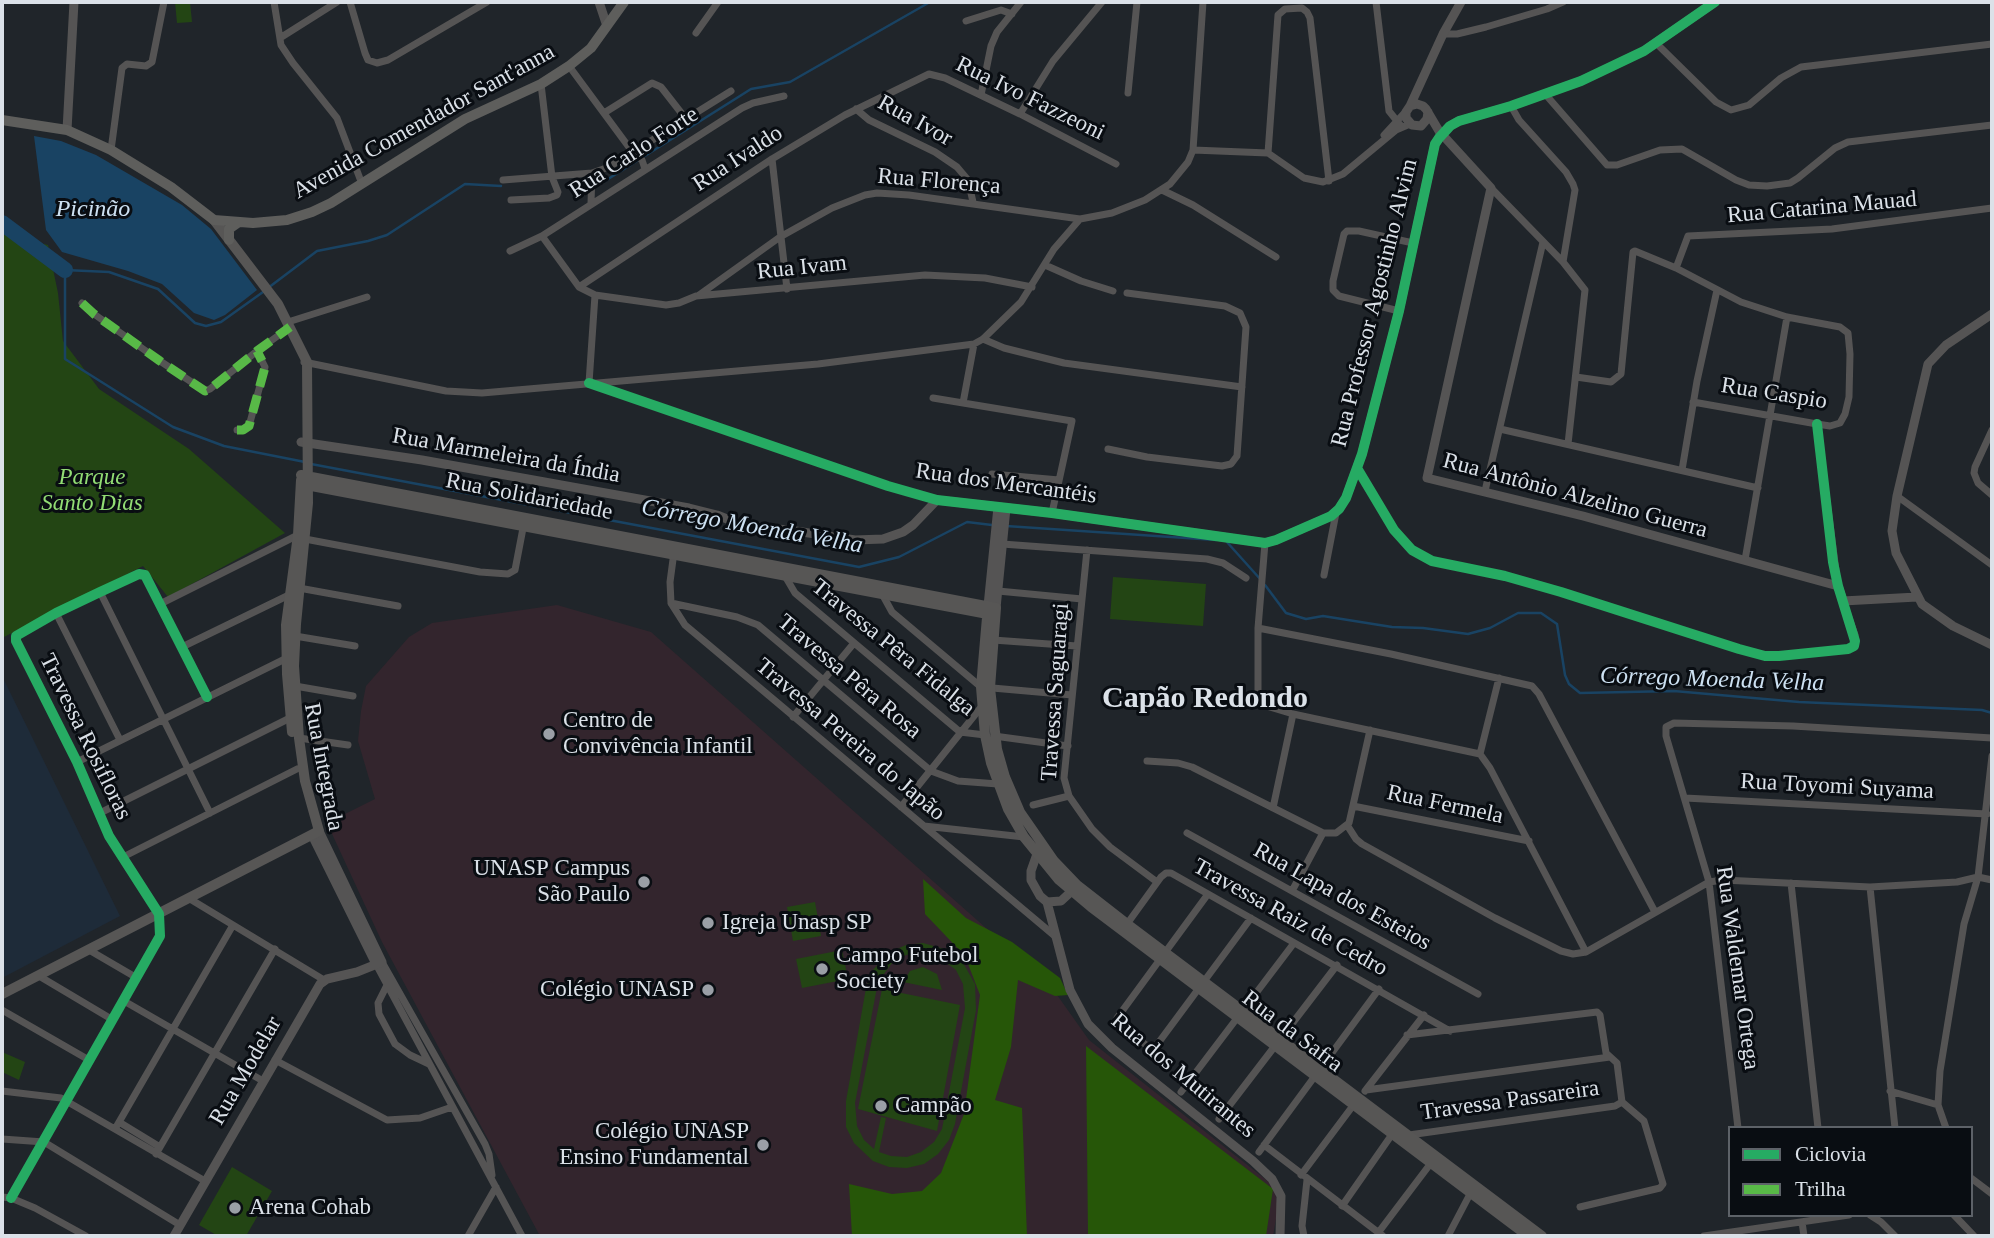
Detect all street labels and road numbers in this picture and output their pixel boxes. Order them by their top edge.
street label: Avenida Comendador Sant'anna [288,38,560,206]
street label: Rua Ivo Fazzeoni [951,51,1109,147]
street label: Rua Ivor [873,89,957,153]
street label: Rua Carlo Forte [564,101,704,205]
street label: Rua Ivaldo [688,120,788,198]
street label: Rua Professor Agostinho Alvim [1326,156,1424,450]
street label: Rua Florença [876,163,1002,201]
street label: Rua Catarina Mauad [1726,186,1918,230]
street label: Rua Ivam [756,250,848,286]
street label: Rua Caspio [1719,372,1829,416]
street label: Rua Marmeleira da Índia [390,422,622,490]
street label: Rua Antônio Alzelino Guerra [1440,447,1710,545]
street label: Rua dos Mercantéis [914,458,1098,510]
street label: Rua Solidariedade [443,467,615,527]
street label: Travessa Pêra Fidalga [806,574,980,722]
street label: Travessa Saguaragi [1036,602,1076,782]
street label: Travessa Pêra Rosa [771,609,927,745]
street label: Travessa Rosifloras [33,650,137,824]
street label: Travessa Pereira do Japão [750,653,950,827]
street label: Rua Integrada [297,701,349,833]
street label: Rua Toyomi Suyama [1739,768,1935,806]
street label: Rua Fermela [1384,779,1506,831]
street label: Rua Lapa dos Esteios [1248,837,1436,957]
street label: Travessa Raiz de Cedro [1188,853,1392,983]
street label: Rua Waldemar Ortega [1709,865,1765,1071]
street label: Rua da Safra [1236,985,1348,1079]
street label: Rua dos Mutirantes [1105,1008,1261,1144]
street label: Rua Modelar [204,1012,288,1130]
street label: Travessa Passareira [1419,1075,1601,1127]

